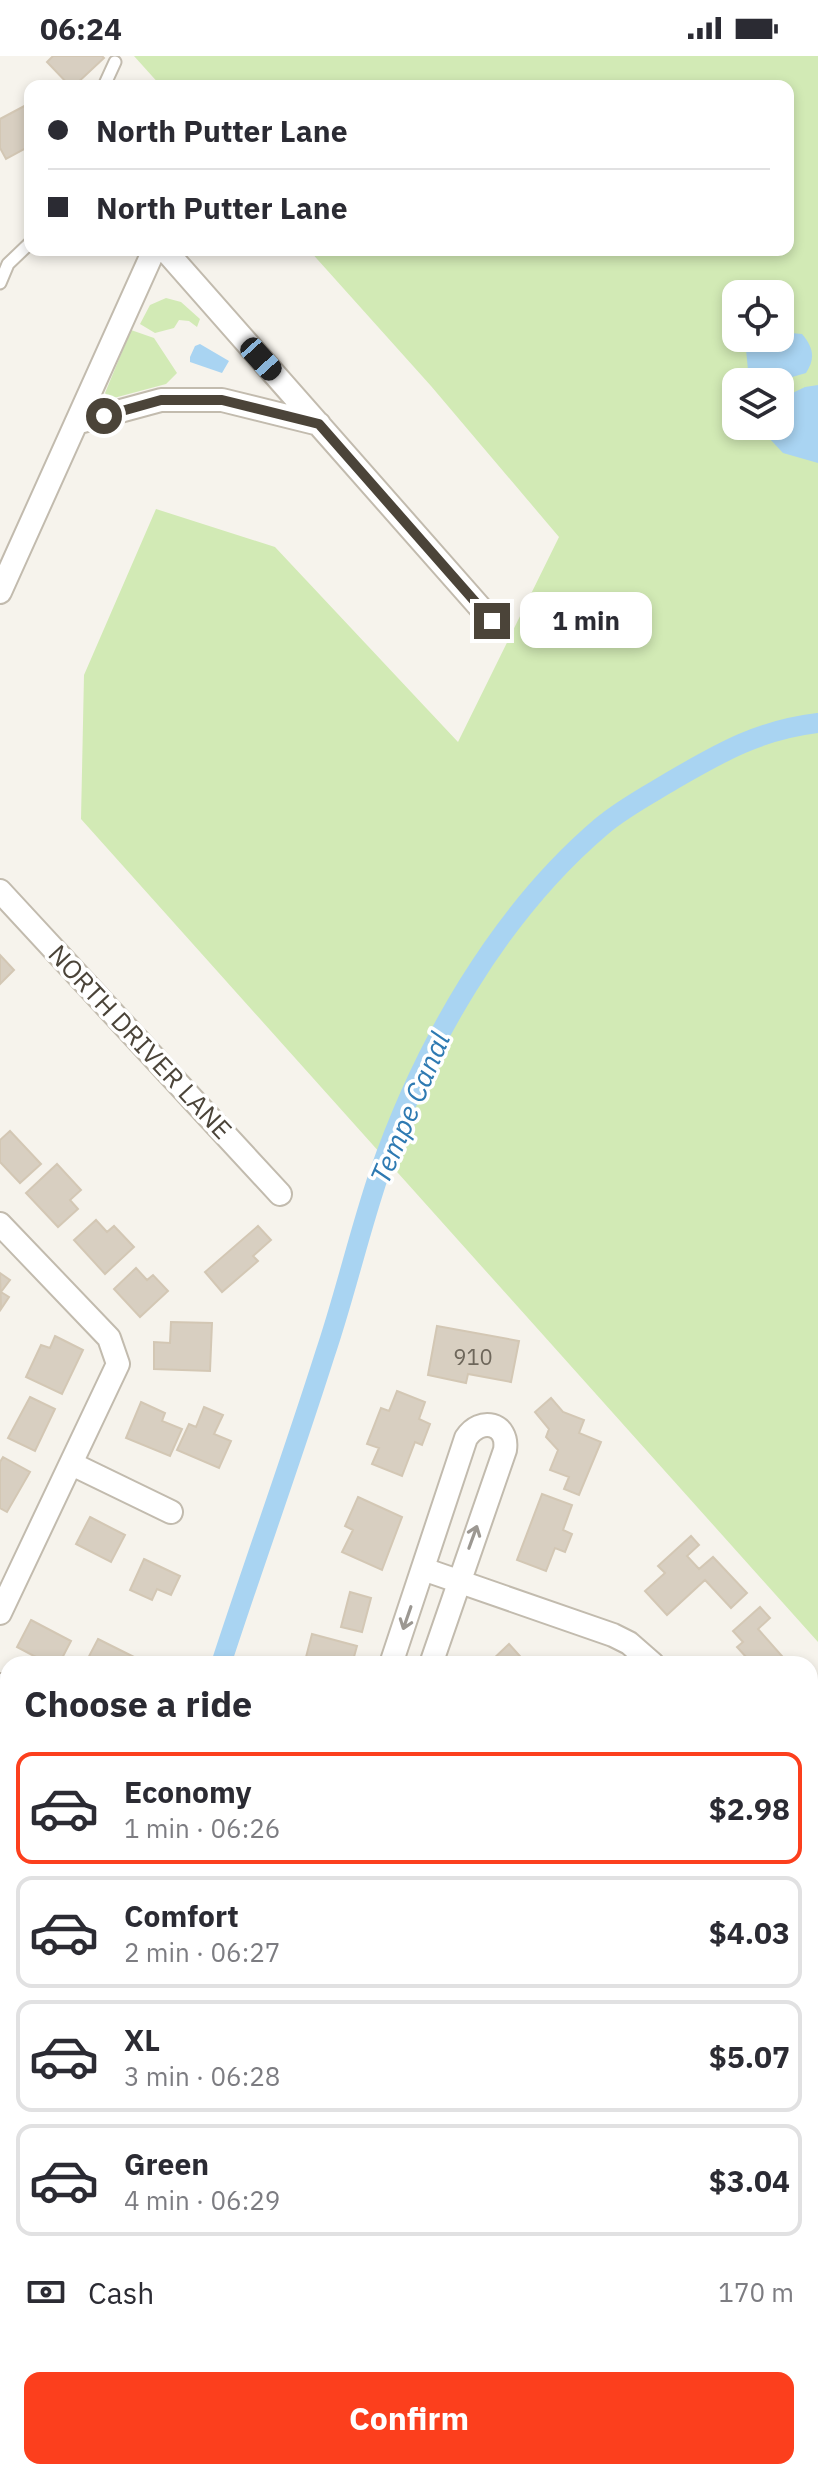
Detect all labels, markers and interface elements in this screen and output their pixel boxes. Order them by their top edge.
text: 06:24 [40,9,122,48]
text: North Putter Lane [96,111,348,150]
text: North Putter Lane [96,188,348,227]
map controls [722,280,794,440]
button: locate [722,280,794,352]
car [236,333,286,385]
button: layers [722,368,794,440]
route start [86,398,122,434]
callout: 1 min [520,593,652,649]
route end [474,603,510,639]
text: 1 min [552,603,620,637]
street label: NORTH DRIVER LANE [42,937,240,1146]
water label: Tempe Canal [361,1026,458,1189]
house number: 910 [453,1342,493,1371]
one-way arrow [467,1525,482,1550]
one-way arrow [399,1604,414,1630]
text: Choose a ride [24,1680,252,1727]
icon: car [28,1772,100,1844]
text: Economy [124,1772,252,1811]
text: $2.98 [709,1789,790,1828]
text: 1 min · 06:26 [124,1811,280,1845]
icon: car [28,1896,100,1968]
text: Comfort [124,1896,239,1935]
text: $4.03 [709,1913,790,1952]
text: 2 min · 06:27 [124,1935,280,1969]
icon: car [28,2020,100,2092]
text: XL [124,2020,160,2059]
text: $5.07 [709,2037,790,2076]
text: 3 min · 06:28 [124,2059,280,2093]
icon: car [28,2144,100,2216]
text: Green [124,2144,209,2183]
text: $3.04 [709,2161,790,2200]
text: 4 min · 06:29 [124,2183,280,2217]
icon: cash [24,2270,68,2314]
text: Cash [88,2273,154,2312]
text: 170 m [718,2275,794,2309]
button: Confirm [24,2372,794,2464]

